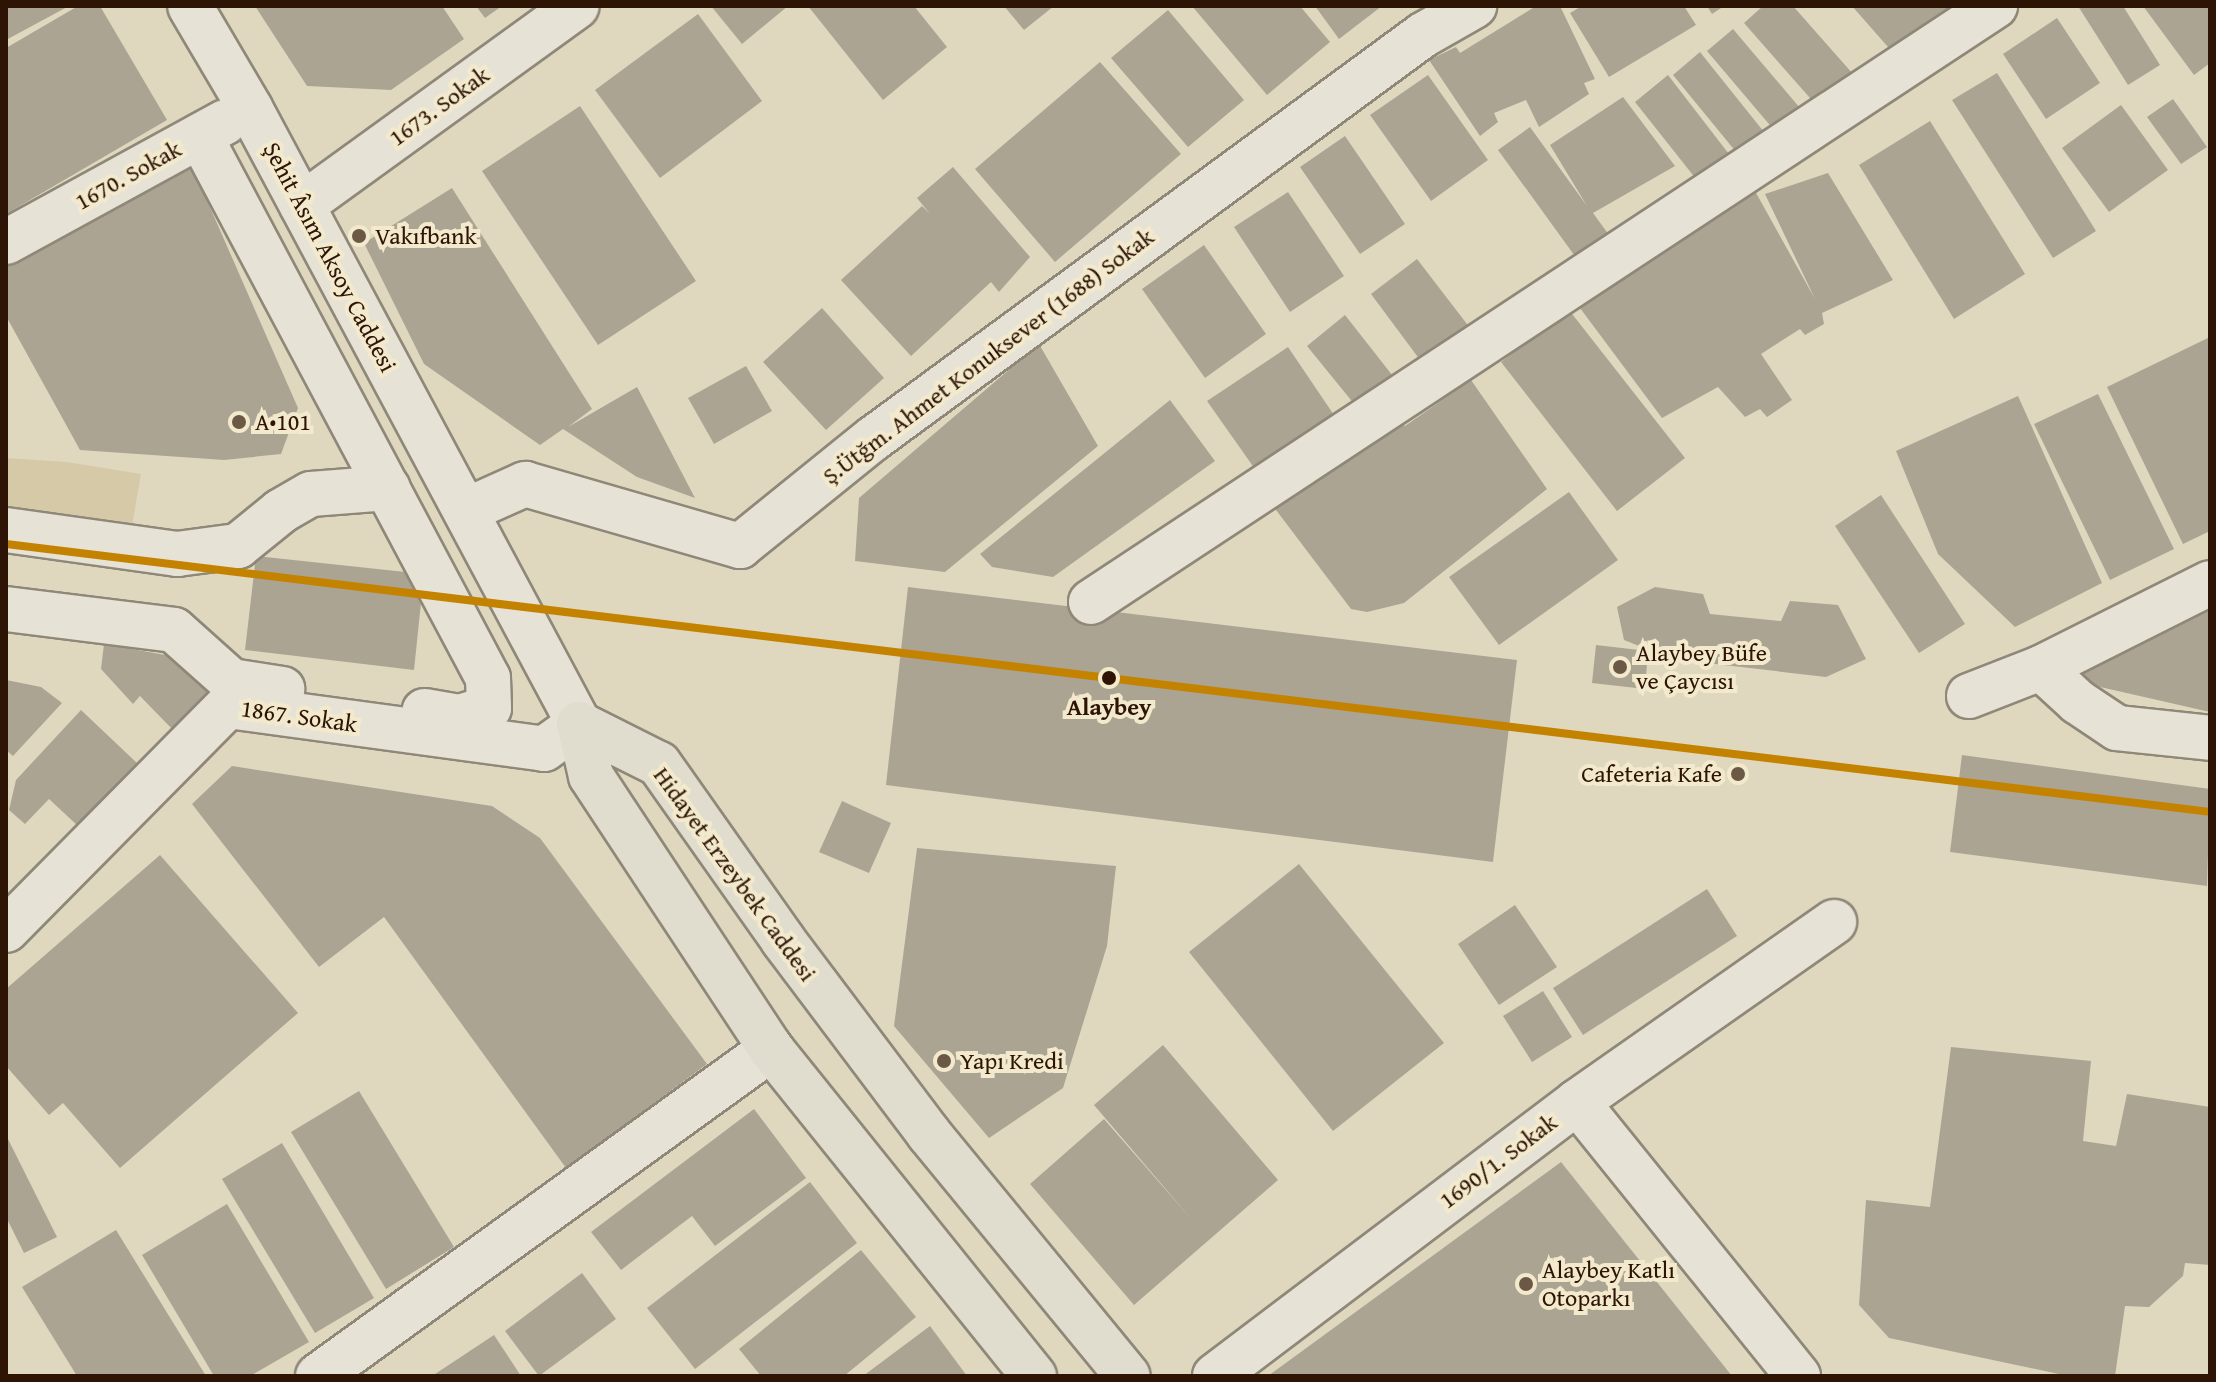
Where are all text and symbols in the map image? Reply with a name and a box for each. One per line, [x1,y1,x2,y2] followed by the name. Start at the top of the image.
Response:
[383,60,495,152] street label: 1673. Sokak
[70,134,186,216] street label: 1670. Sokak
[257,137,403,377] street label: Şehit Âsım Aksoy Caddesi
[375,222,477,250] place label: Vakıfbank
[817,222,1159,490] street label: Ş.Ütğm. Ahmet Konuksever (1688) Sokak
[350,227,368,245] marker: Vakıfbank
[255,408,311,436] place label: A•101
[230,413,248,431] marker: A•101
[1636,639,1767,695] place label: Alaybey Büfe ve Çaycısı
[1611,658,1629,676] marker: Alaybey Büfe ve Çaycısı
[1098,667,1120,689] marker: Alaybey
[1067,693,1151,721] place label: Alaybey
[239,694,359,738] street label: 1867. Sokak
[1581,760,1722,788] place label: Cafeteria Kafe
[648,761,822,987] street label: Hidayet Erzeybek Caddesi
[1729,765,1747,783] marker: Cafeteria Kafe
[960,1047,1064,1075] place label: Yapı Kredi
[935,1052,953,1070] marker: Yapı Kredi
[1433,1107,1563,1215] street label: 1690/1. Sokak
[1542,1256,1675,1312] place label: Alaybey Katlı Otoparkı
[1517,1275,1535,1293] marker: Alaybey Katlı Otoparkı

